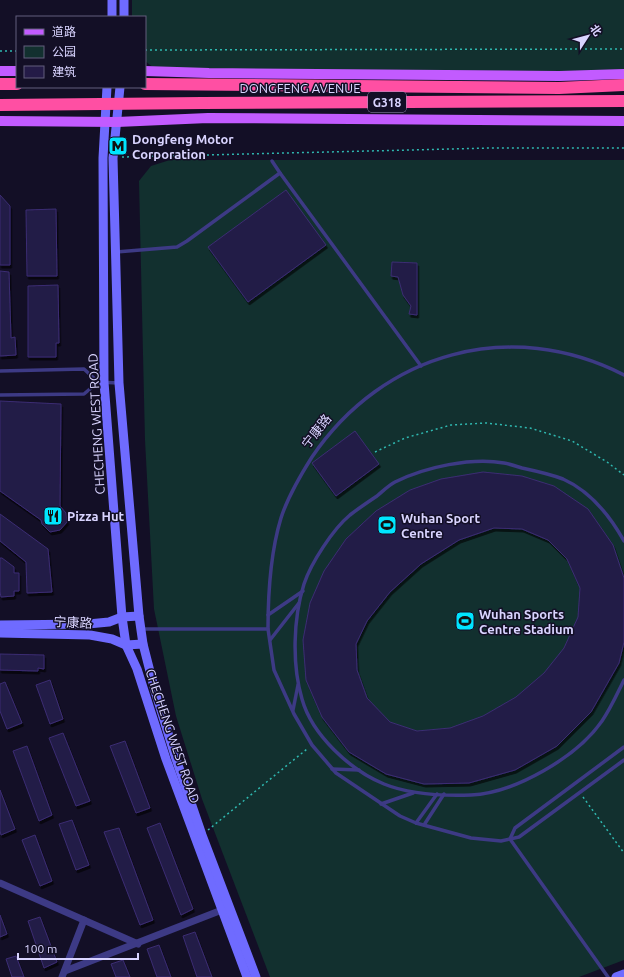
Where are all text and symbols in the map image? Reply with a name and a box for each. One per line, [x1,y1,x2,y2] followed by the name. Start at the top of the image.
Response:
[16,16,146,88] legend
[568,16,608,56] north arrow
[588,22,604,38] text: 北
[52,25,76,38] text: 道路
[52,45,76,58] text: 公园
[52,65,76,78] text: 建筑
[240,81,360,95] street label: DONGFENG AVENUE
[368,92,406,112] road number: G318
[132,132,234,161] place label: Dongfeng Motor Corporation
[107,135,129,157] metro station icon: Dongfeng Motor Corporation
[85,353,107,495] street label: CHECHENG WEST ROAD
[298,411,334,451] street label: 宁康路
[42,505,64,527] restaurant icon: Pizza Hut
[67,509,125,523] place label: Pizza Hut
[401,511,480,540] place label: Wuhan Sport Centre
[376,514,398,536] sports icon: Wuhan Sport Centre
[479,607,574,636] place label: Wuhan Sports Centre Stadium
[454,610,476,632] sports icon: Wuhan Sports Centre Stadium
[53,614,93,630] street label: 宁康路
[143,667,203,805] street label: CHECHENG WEST ROAD
[18,935,138,961] scale bar
[24,942,57,955] text: 100 m

